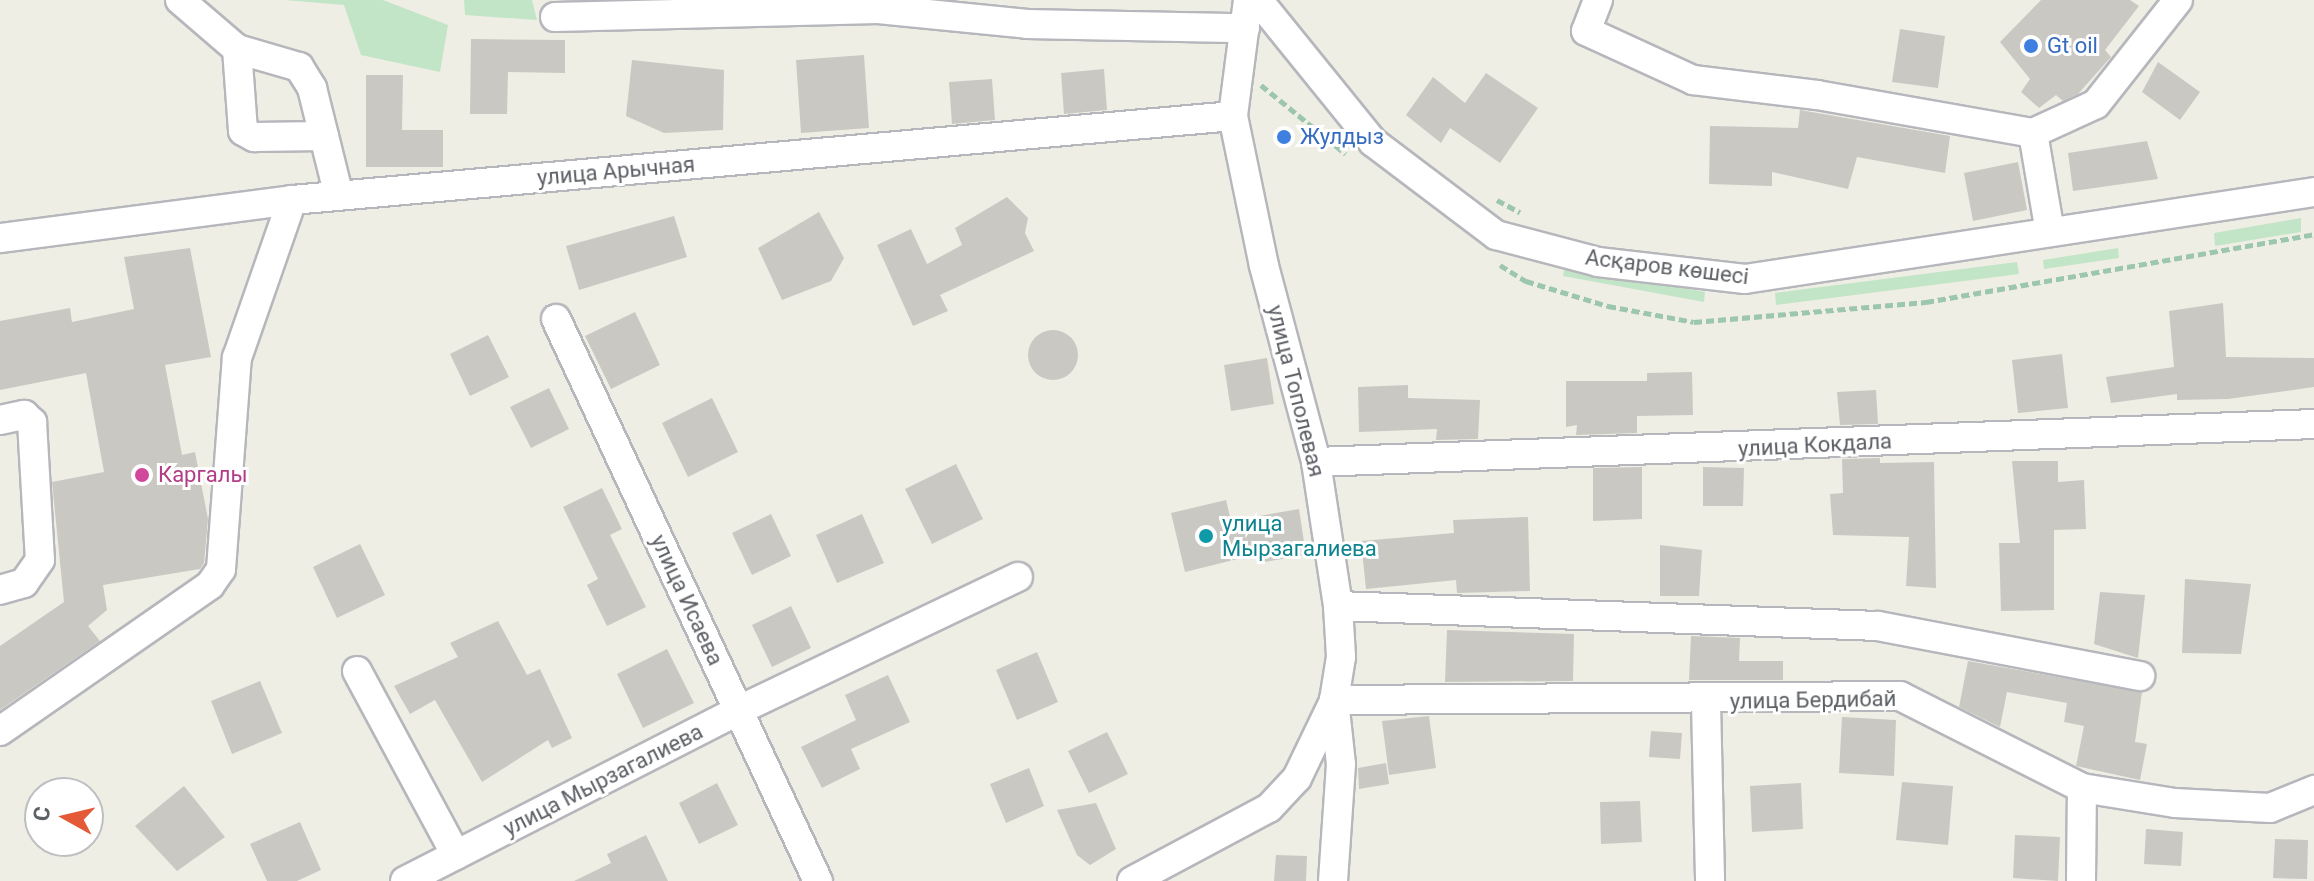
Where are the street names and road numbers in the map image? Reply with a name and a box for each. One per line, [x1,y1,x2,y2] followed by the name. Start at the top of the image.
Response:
[536,151,696,191] street label: улица Арычная
[1584,244,1750,290] street label: Асқаров көшесі
[1262,302,1330,480] street label: улица Тополевая
[1737,428,1893,462] street label: улица Кокдала
[645,530,729,670] street label: улица Исаева
[1730,685,1896,715] street label: улица Бердибай
[499,718,707,842] street label: улица Мырзагалиева

